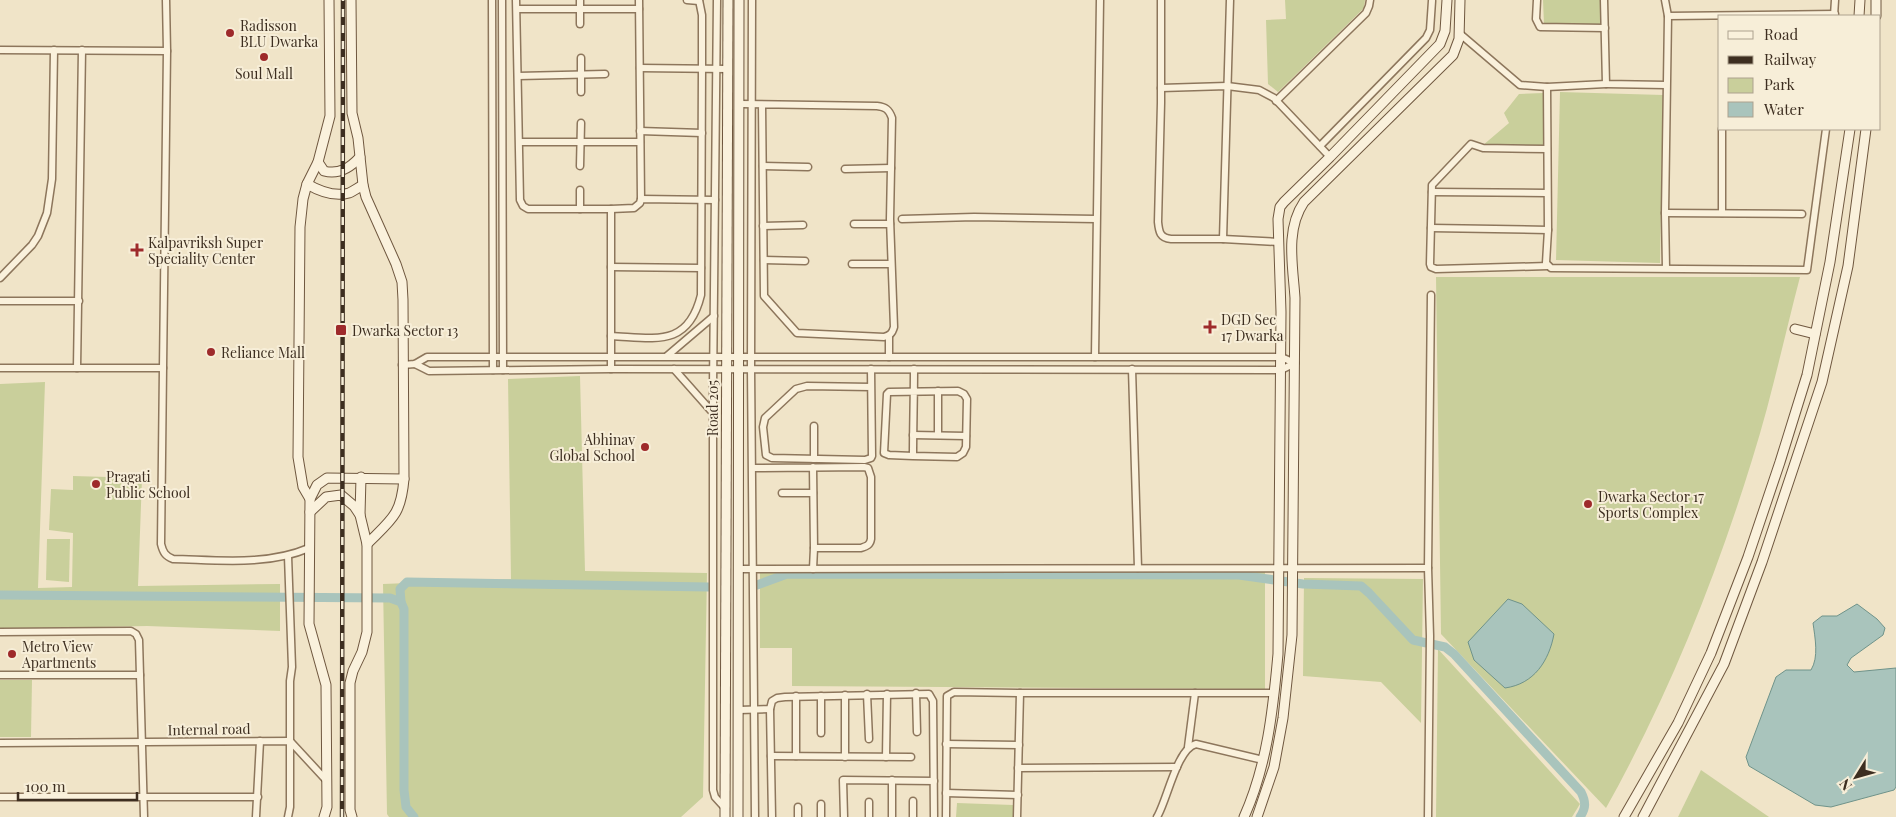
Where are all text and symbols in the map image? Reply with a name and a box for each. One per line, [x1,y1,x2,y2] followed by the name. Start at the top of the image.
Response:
[1718,15,1881,130] legend
[240,16,318,51] place label: Radisson BLU Dwarka
[1764,24,1798,44] text: Road
[224,27,236,39] marker: Radisson BLU Dwarka
[1764,49,1817,69] text: Railway
[258,51,270,63] marker: Soul Mall
[235,64,293,83] place label: Soul Mall
[1764,74,1796,94] text: Park
[1763,99,1804,119] text: Water
[148,233,264,268] place label: Kalpavriksh Super Speciality Center
[130,243,144,257] marker: Kalpavriksh Super Speciality Center
[1221,310,1283,345] place label: DGD Sec 17 Dwarka
[1203,320,1217,334] marker: DGD Sec 17 Dwarka
[352,321,458,340] place label: Dwarka Sector 13
[334,323,348,337] marker: Dwarka Sector 13
[221,343,305,362] place label: Reliance Mall
[205,346,217,358] marker: Reliance Mall
[703,380,722,436] street label: Road 205
[550,430,635,465] place label: Abhinav Global School
[639,441,651,453] marker: Abhinav Global School
[106,467,190,502] place label: Pragati Public School
[90,478,102,490] marker: Pragati Public School
[1598,487,1704,522] place label: Dwarka Sector 17 Sports Complex
[1582,498,1594,510] marker: Dwarka Sector 17 Sports Complex
[21,637,96,672] place label: Metro View Apartments
[6,648,18,660] marker: Metro View Apartments
[167,719,251,739] street label: Internal road
[1831,752,1881,802] north arrow
[18,770,136,802] scale bar
[1835,775,1856,795] text: N
[25,776,66,796] text: 100 m

